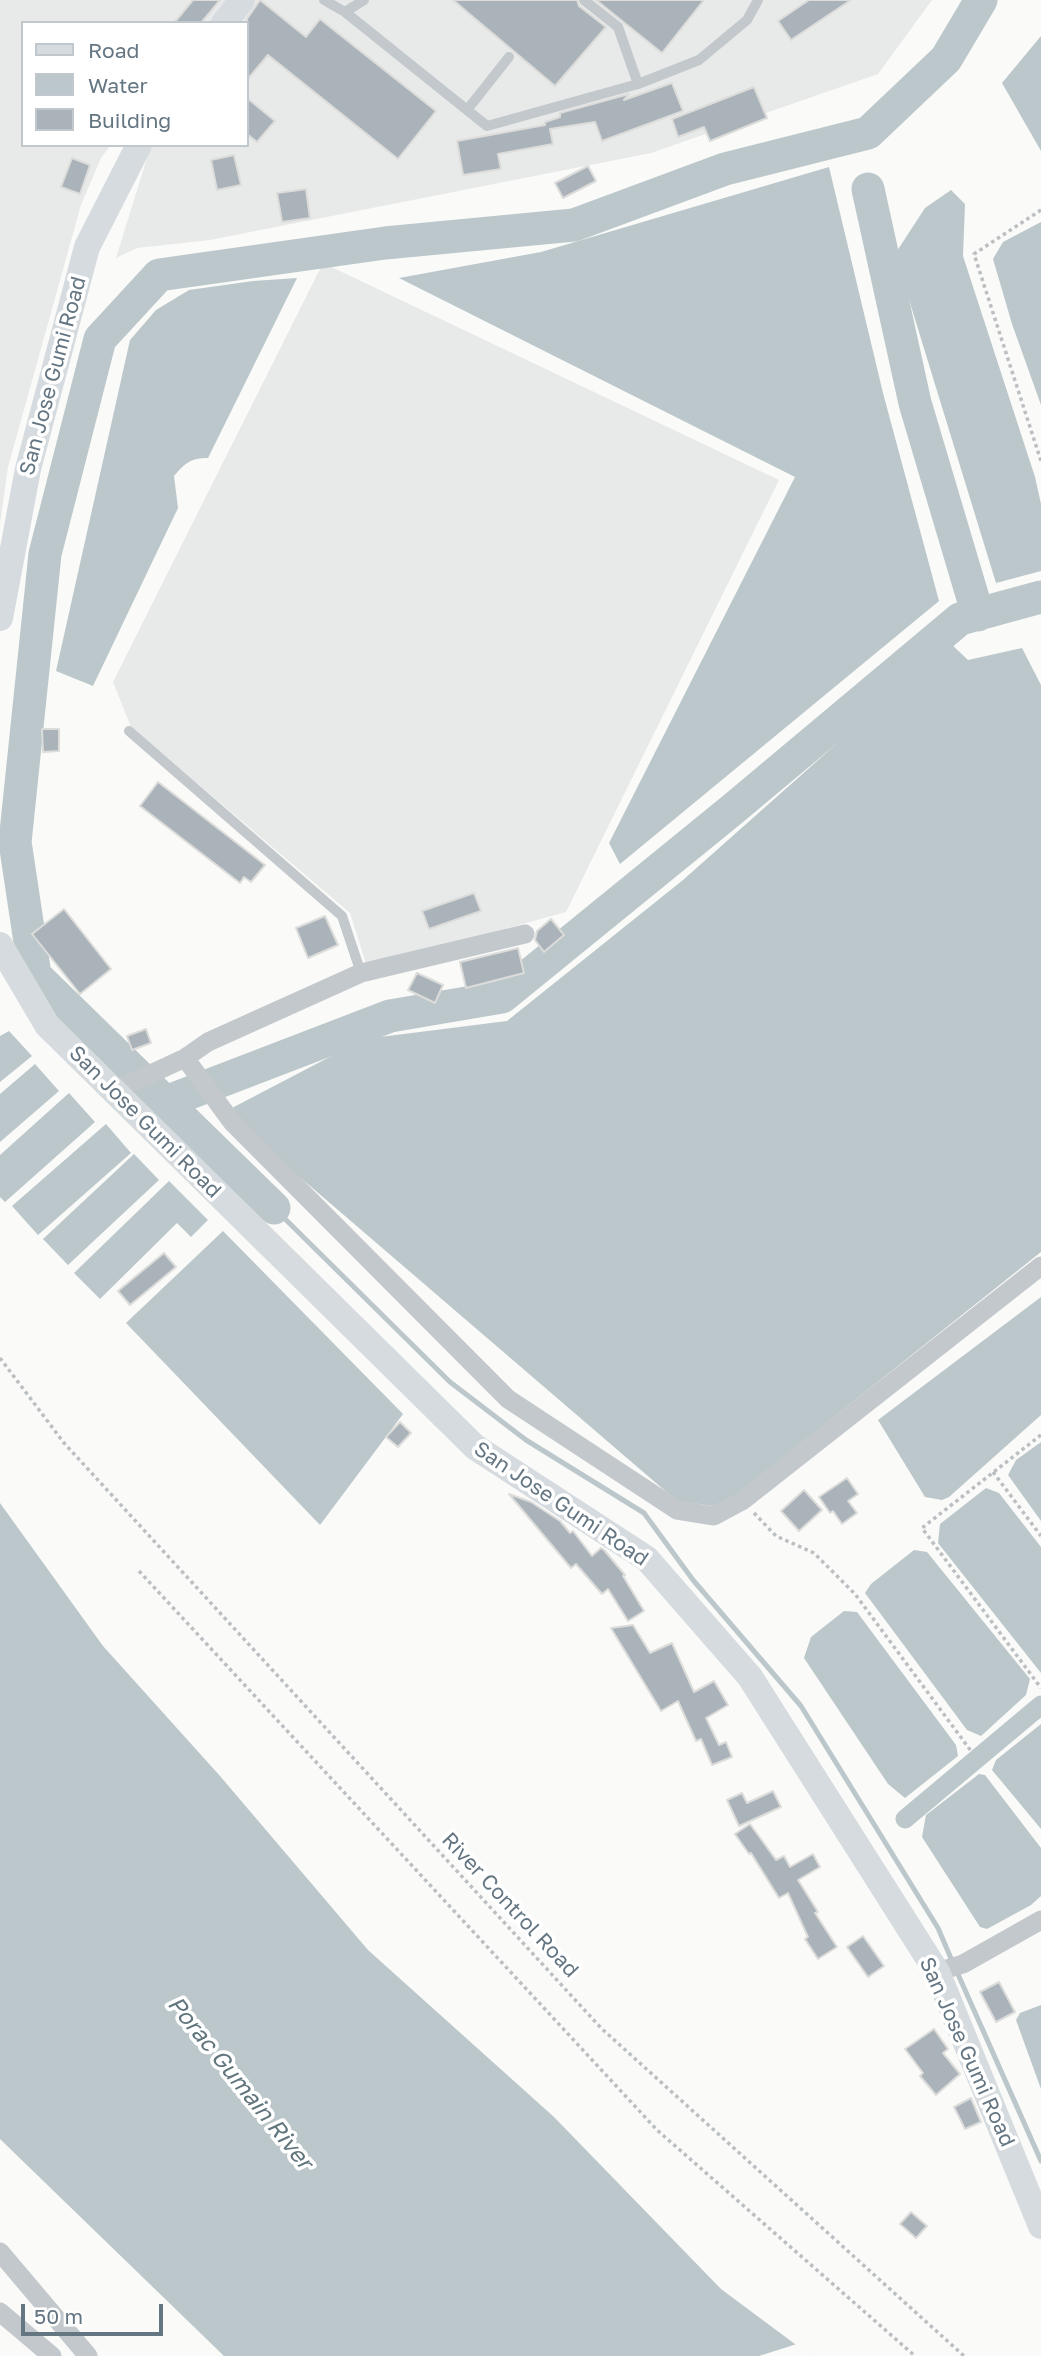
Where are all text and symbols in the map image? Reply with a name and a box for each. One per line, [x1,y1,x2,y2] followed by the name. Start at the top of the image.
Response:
[21,21,248,147] legend
[88,37,139,63] text: Road
[88,72,148,98] text: Water
[88,107,171,133] text: Building
[14,274,92,478] street label: San Jose Gumi Road
[64,1041,226,1203] street label: San Jose Gumi Road
[469,1436,653,1572] street label: San Jose Gumi Road
[436,1827,584,1983] street label: River Control Road
[914,1953,1020,2151] street label: San Jose Gumi Road
[162,1991,318,2175] water label: Porac Gumain River
[24,2290,166,2334] scale bar
[34,2303,83,2329] text: 50 m

